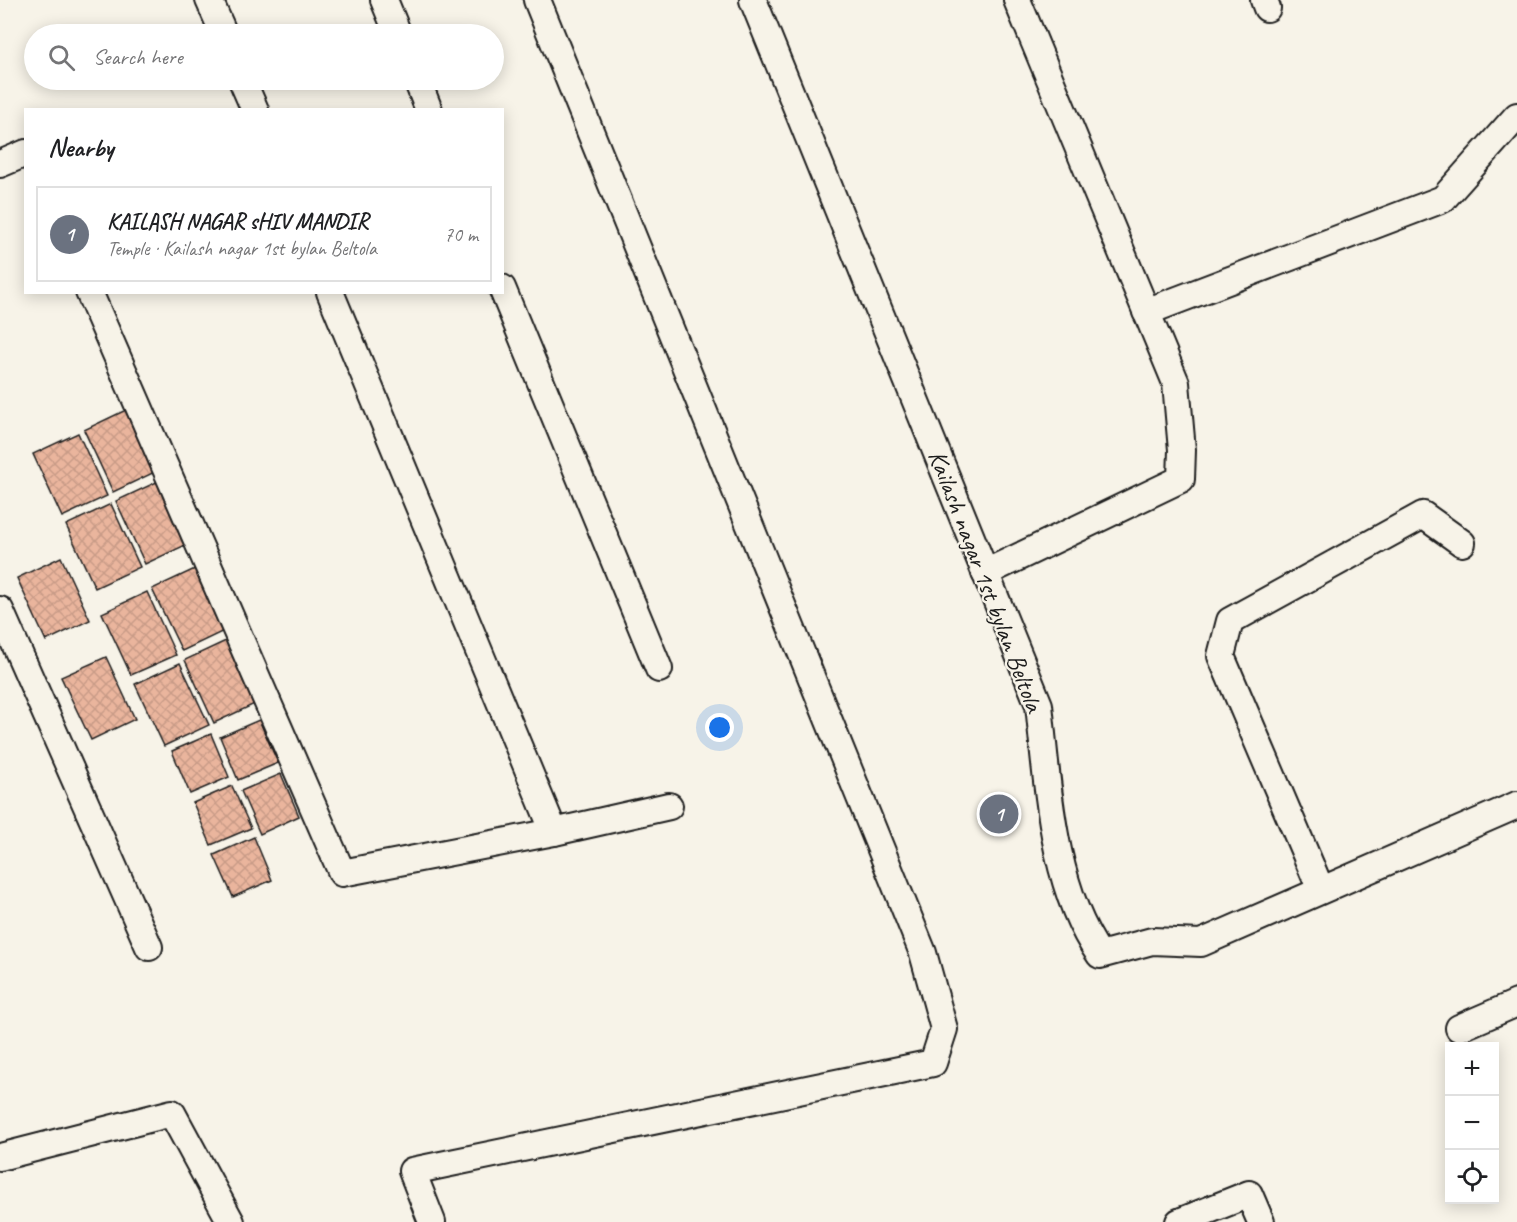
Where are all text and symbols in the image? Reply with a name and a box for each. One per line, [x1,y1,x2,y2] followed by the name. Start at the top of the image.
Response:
[24,24,504,90] search box
[45,41,78,74] icon: search
[93,43,183,71] text: Search here
[48,131,113,164] text: Nearby
[107,208,368,236] text: KAILASH NAGAR sHIV MANDIR
[65,222,74,247] text: 1
[444,222,478,247] text: 70 m
[107,236,377,261] text: Temple · Kailash nagar 1st bylan Beltola
[921,445,1052,718] street label: Kailash nagar 1st bylan Beltola
[705,713,734,742] your location
[980,792,1018,836] pin: 1
[1445,1042,1499,1204] map controls
[1445,1042,1499,1096] button: +
[1445,1096,1499,1150] button: −
[1445,1150,1499,1204] button: locate

